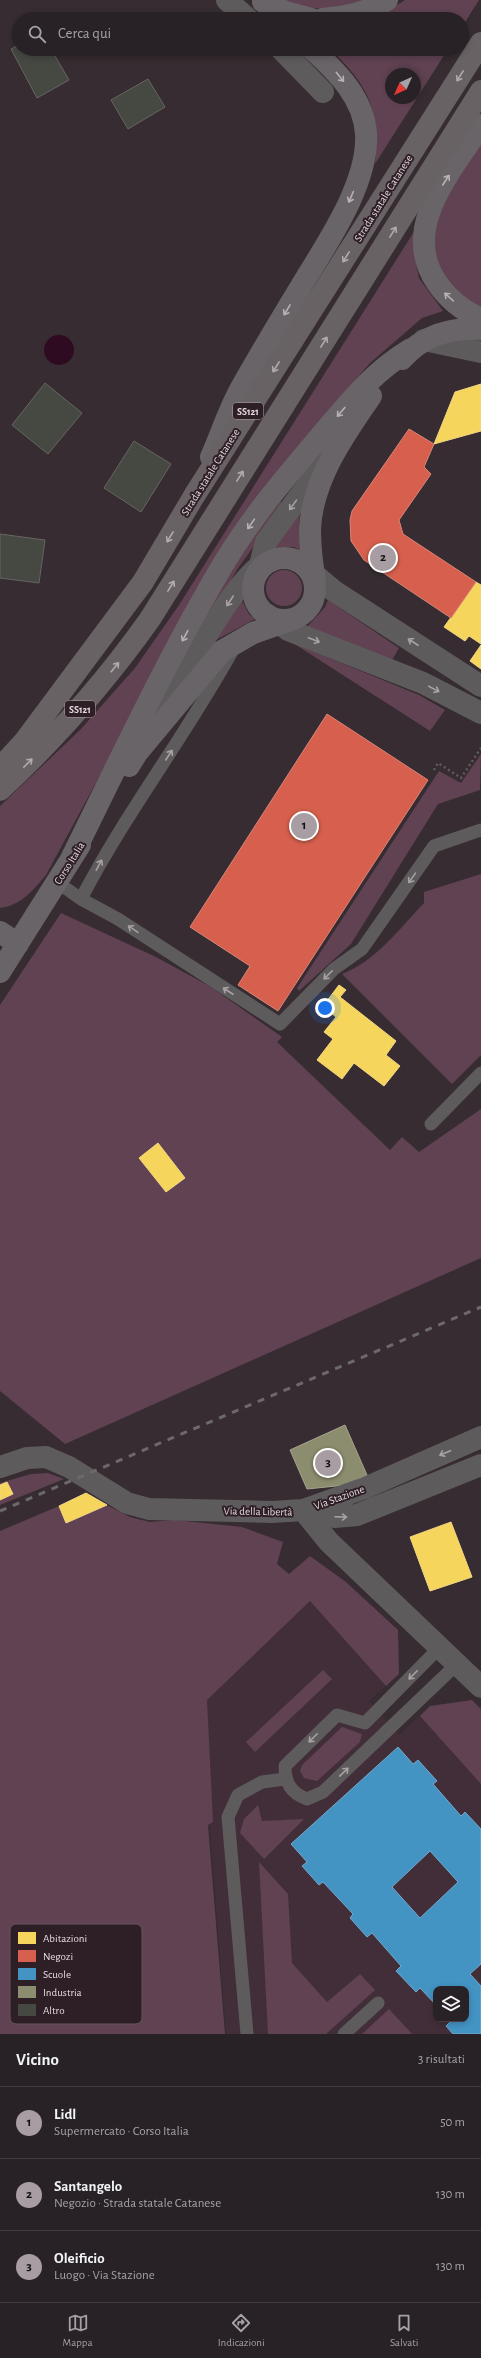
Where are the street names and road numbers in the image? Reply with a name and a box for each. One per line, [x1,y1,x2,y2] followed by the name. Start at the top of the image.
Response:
[352,153,415,244] street label: Strada statale Catanese
[233,403,263,419] road number: SS121
[179,427,242,518] street label: Strada statale Catanese
[65,701,95,717] road number: SS121
[52,840,87,886] street label: Corso Italia
[312,1483,366,1512] street label: Via Stazione
[223,1505,293,1518] street label: Via della Libertà

